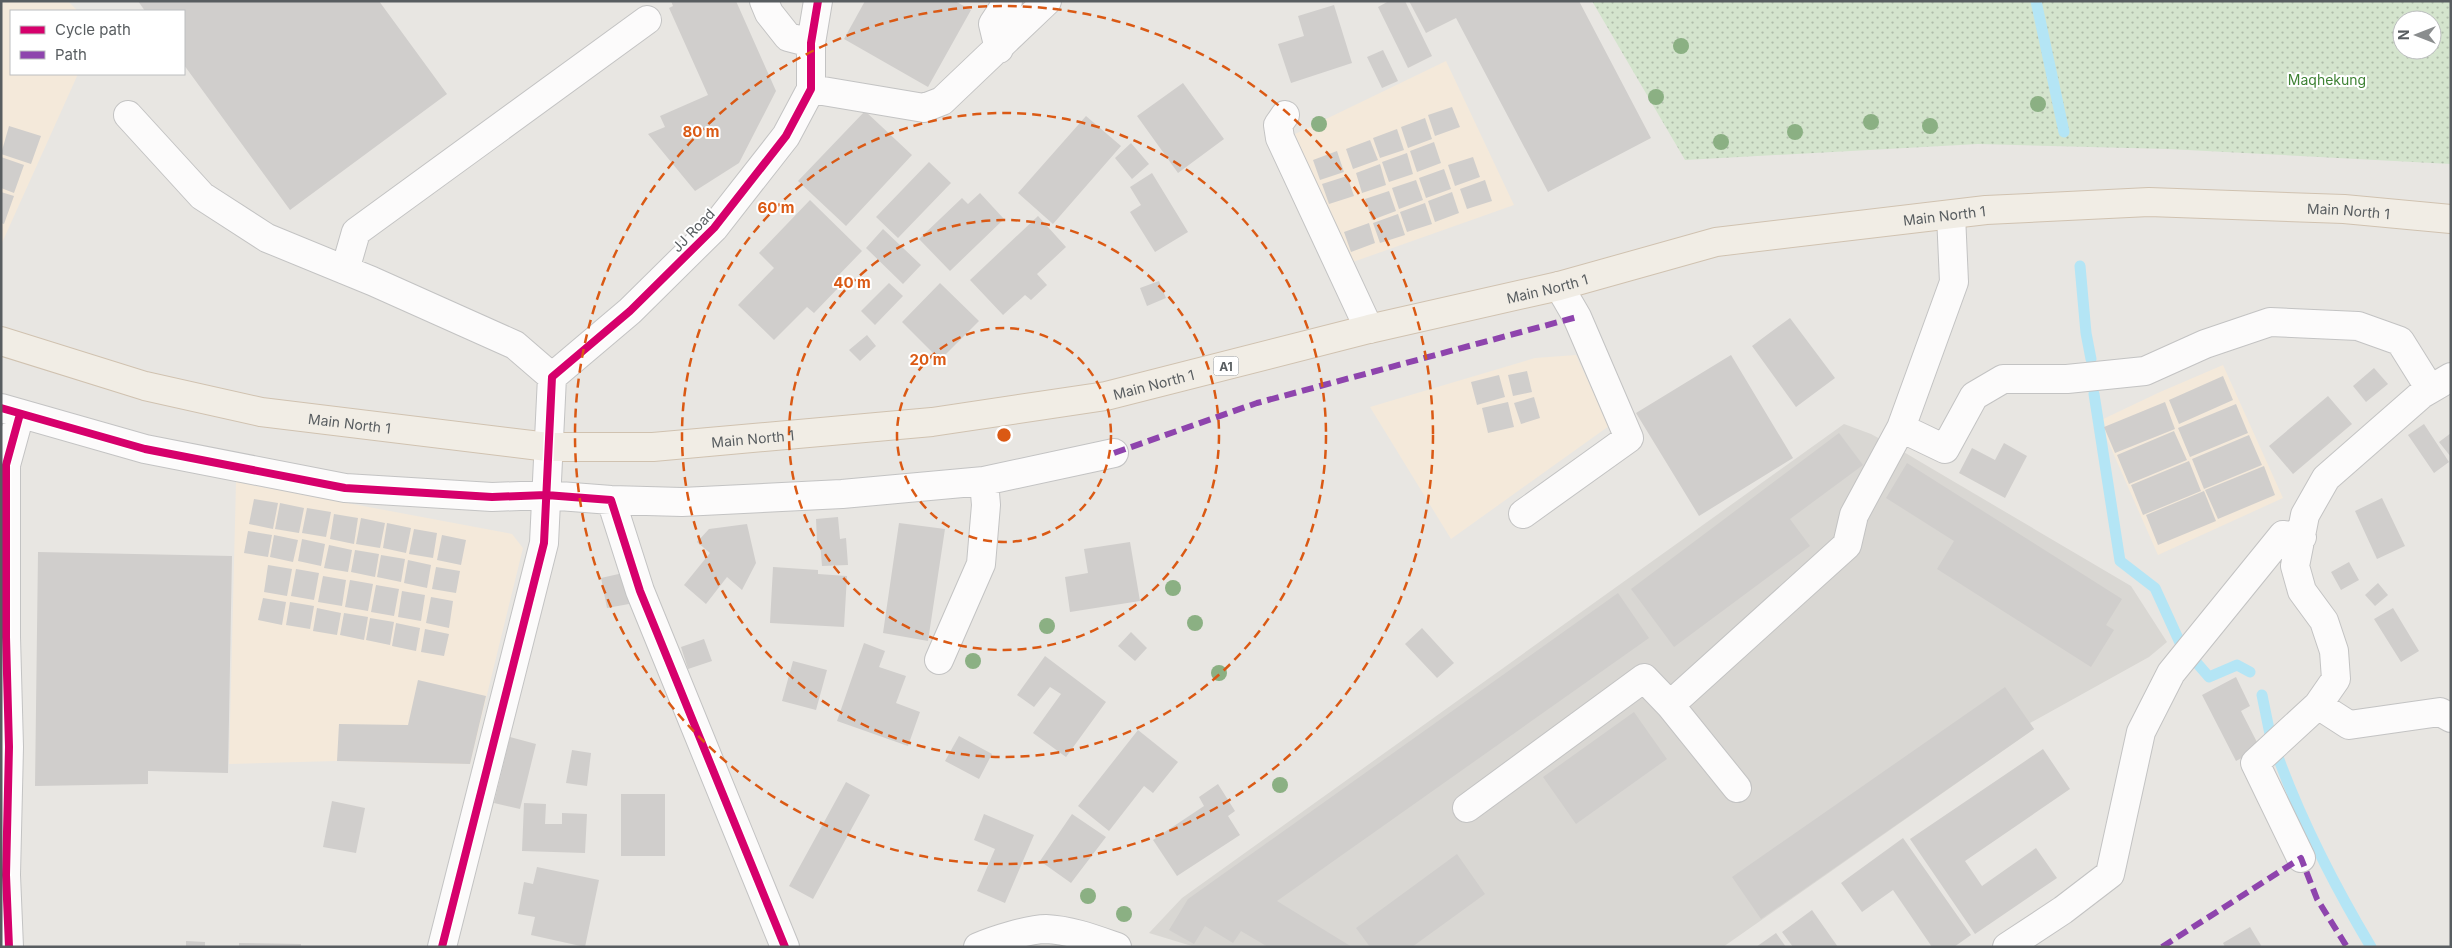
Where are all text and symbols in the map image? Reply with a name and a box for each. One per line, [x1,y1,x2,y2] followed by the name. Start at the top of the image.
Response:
[10,10,185,75] legend
[2392,10,2442,60] north arrow
[55,20,131,39] text: Cycle path
[2395,30,2412,40] text: N
[55,45,87,64] text: Path
[2288,71,2366,88] park label: Maqhekung
[682,122,720,141] text: 80 m
[757,198,795,217] text: 60 m
[2307,199,2391,222] street label: Main North 1
[1902,202,1987,228] street label: Main North 1
[668,205,718,255] street label: JJ Road
[1505,270,1590,306] street label: Main North 1
[833,273,871,292] text: 40 m
[910,350,946,369] text: 20 m
[1214,356,1238,376] road number: A1
[1111,365,1196,402] street label: Main North 1
[307,409,392,436] street label: Main North 1
[711,426,795,450] street label: Main North 1
[995,426,1013,444] centre of rings

